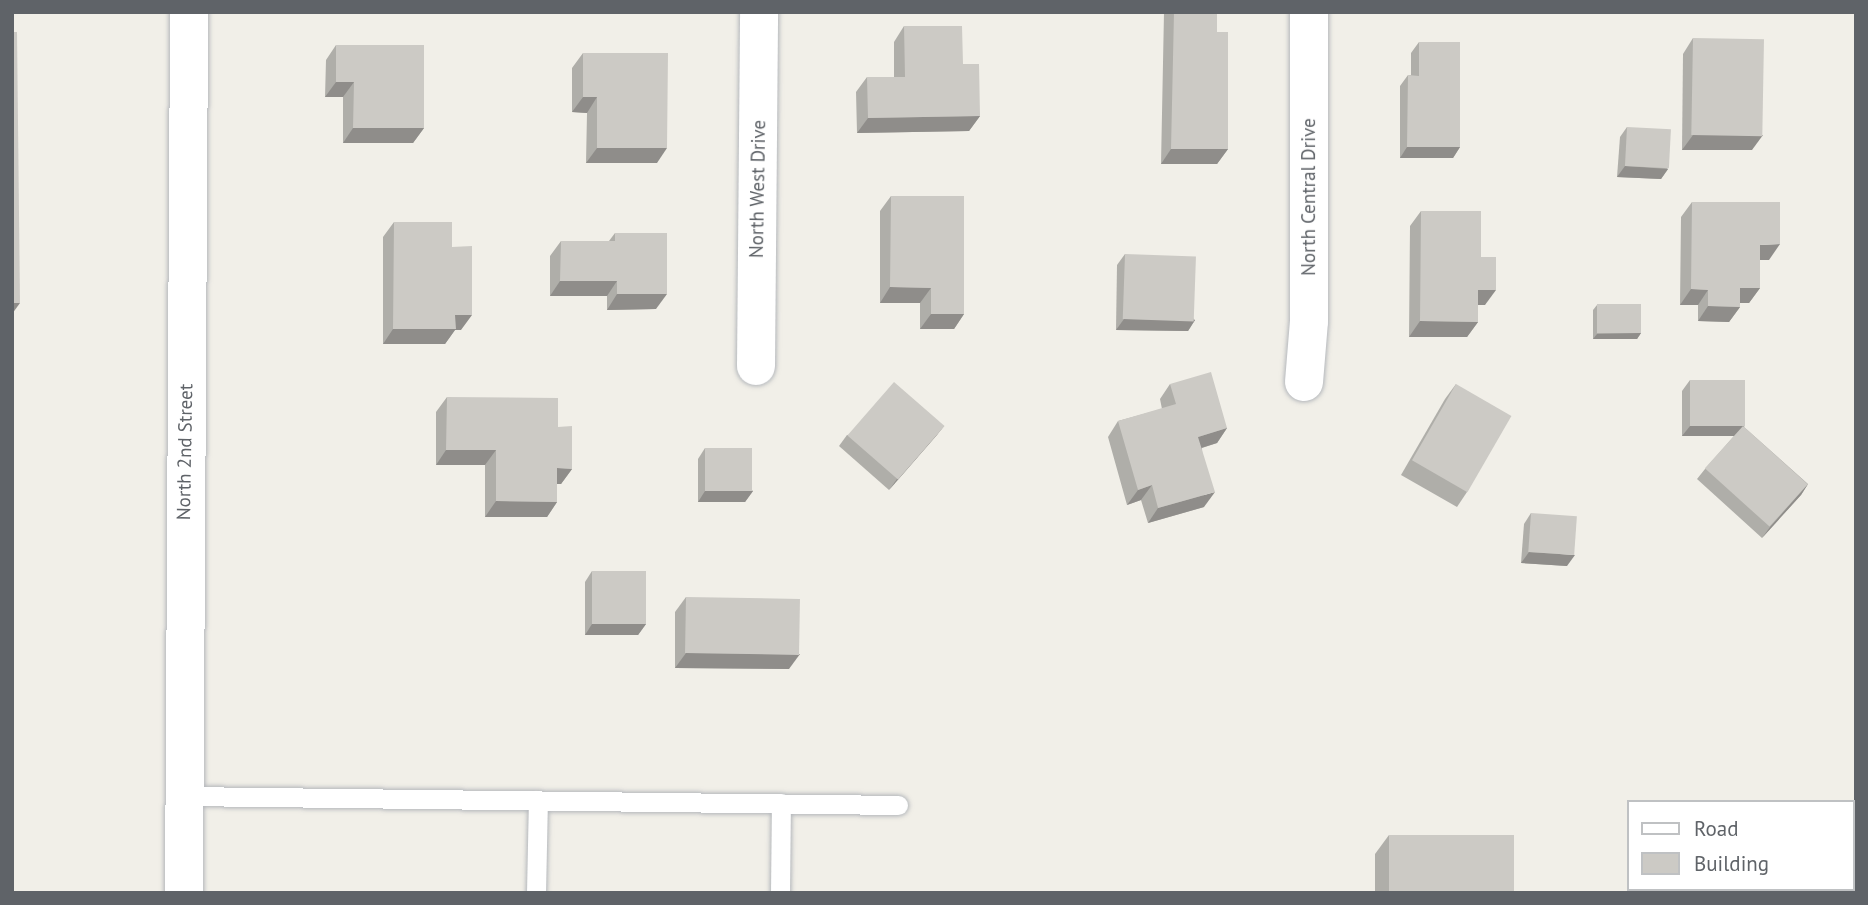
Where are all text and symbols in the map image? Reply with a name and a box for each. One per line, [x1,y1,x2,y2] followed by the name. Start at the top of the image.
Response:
[1298,118,1320,276] street label: North Central Drive
[745,120,771,258] street label: North West Drive
[172,384,198,520] street label: North 2nd Street
[1626,800,1854,891] legend
[1694,815,1738,842] text: Road
[1694,850,1769,877] text: Building

